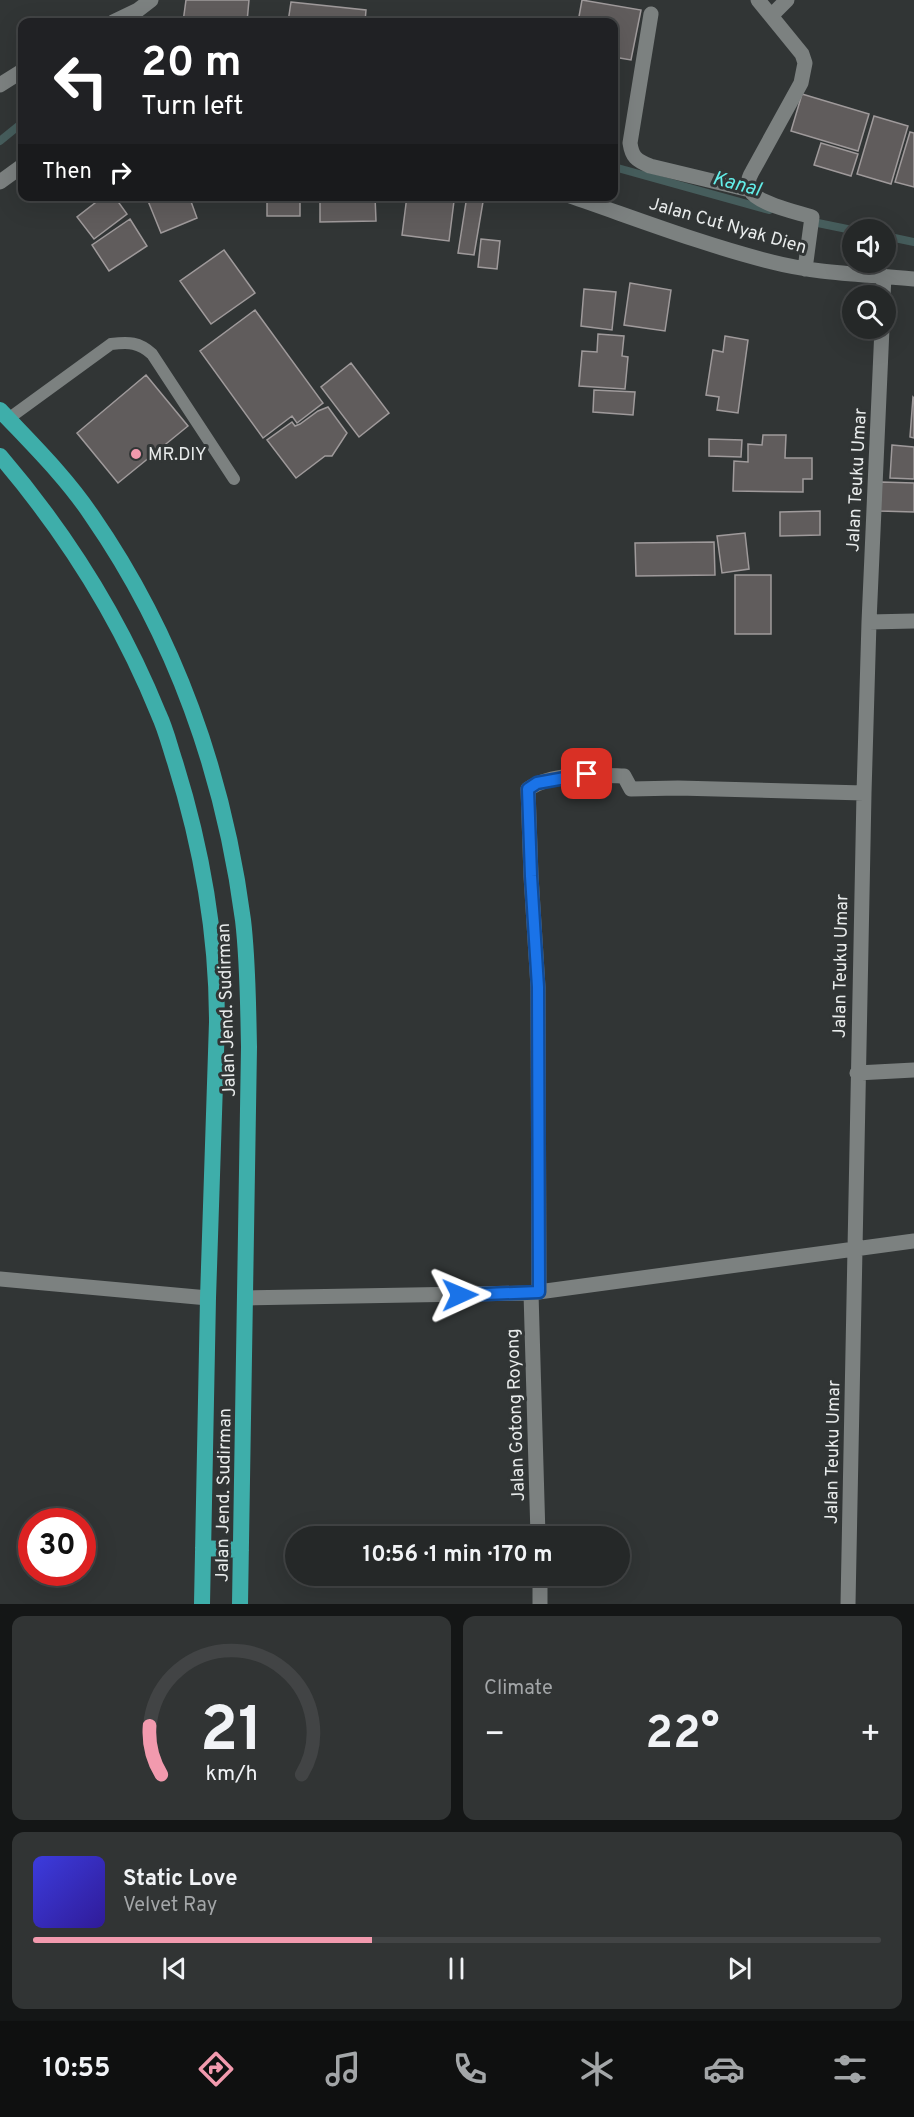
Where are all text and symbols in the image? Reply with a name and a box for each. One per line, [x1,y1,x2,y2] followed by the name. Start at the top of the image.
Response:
[141,38,242,91] text: 20 m
[42,42,120,120] icon: left
[141,90,243,124] text: Turn left
[104,156,137,189] icon: right
[42,159,92,186] text: Then
[710,166,764,204] water label: Kanal
[646,193,809,260] street label: Jalan Cut Nyak Dien
[842,219,896,339] map controls
[842,219,896,273] button: sound
[842,285,896,339] button: search
[842,407,873,553] street label: Jalan Teuku Umar
[148,444,207,467] place label: MR.DIY
[129,447,143,461] marker: MR.DIY
[561,748,612,799] pin
[570,757,603,790] icon: arrive
[829,894,854,1038] street label: Jalan Teuku Umar
[213,923,242,1097] street label: Jalan Jend. Sudirman
[428,1263,492,1327] position arrow
[502,1328,531,1502] street label: Jalan Gotong Royong
[821,1380,846,1524] street label: Jalan Teuku Umar
[211,1408,238,1582] street label: Jalan Jend. Sudirman
[18,1508,96,1586] speed limit sign: 30
[362,1542,553,1569] text: 10:56 · 1 min · 170 m
[484,1676,553,1702] text: Climate
[200,1694,263,1773] text: 21
[646,1707,719,1764] text: 22°
[484,1715,505,1757] text: −
[860,1715,881,1757] text: +
[205,1761,258,1788] text: km/h
[123,1866,237,1893] text: Static Love
[123,1893,217,1919] text: Velvet Ray
[158,1952,191,1985] icon: previous
[440,1952,473,1985] icon: pause
[723,1952,756,1985] icon: next
[195,2048,237,2090] icon: directions
[322,2048,364,2090] icon: music
[449,2048,491,2090] icon: phone
[576,2048,618,2090] icon: climate
[703,2048,745,2090] icon: car
[829,2048,871,2090] icon: filters
[42,2052,111,2086] text: 10:55

